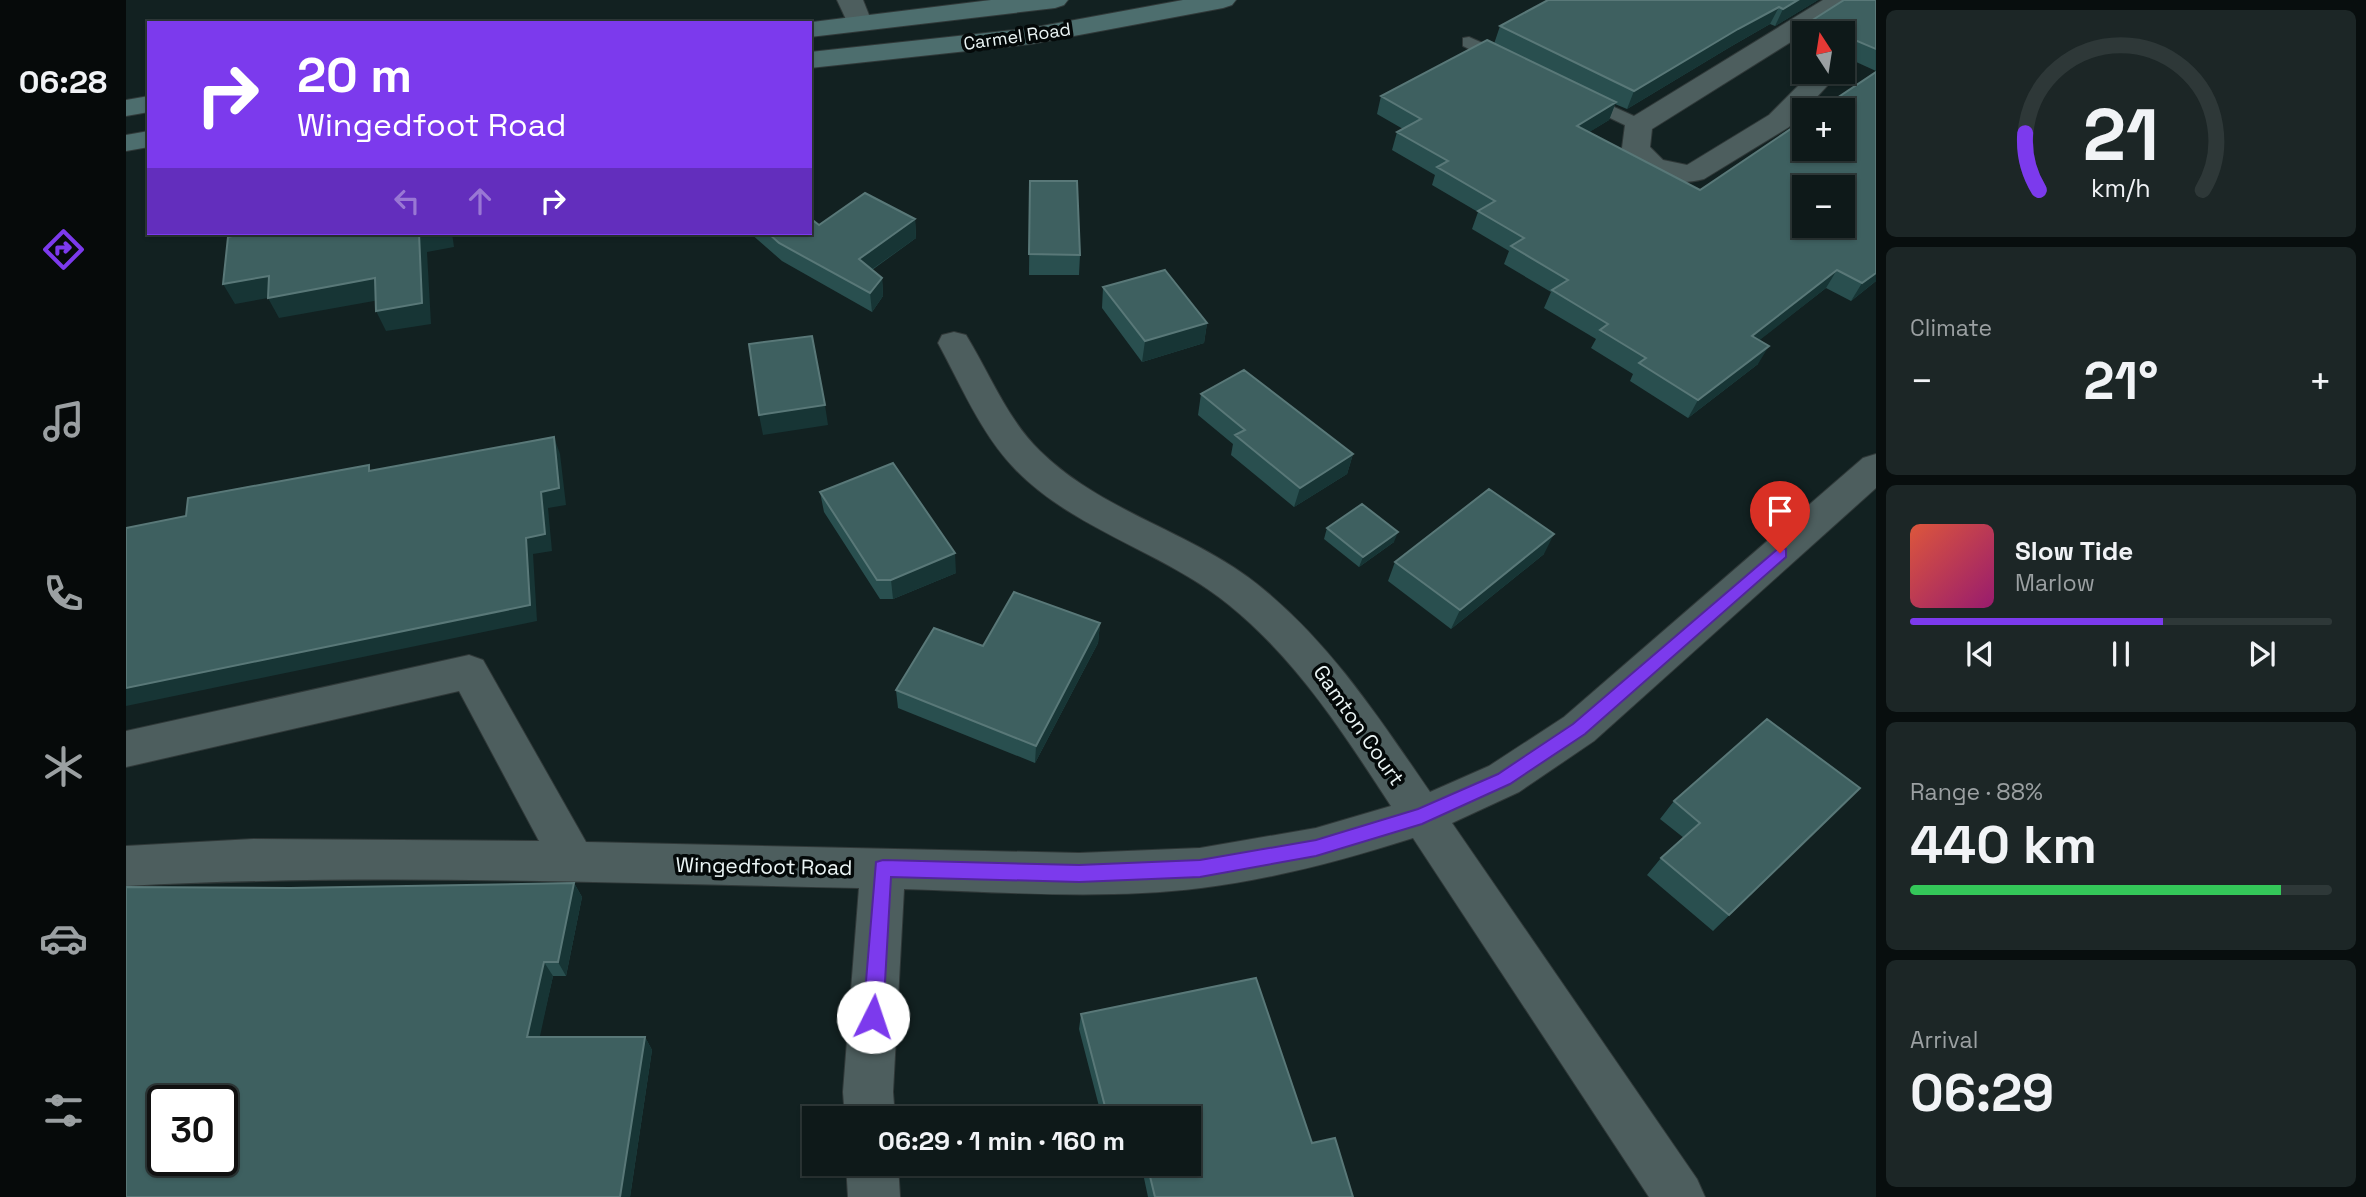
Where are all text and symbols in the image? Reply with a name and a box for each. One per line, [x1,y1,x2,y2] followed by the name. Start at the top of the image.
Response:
[962,17,1072,55] street label: Carmel Road
[1792,21,1855,84] north arrow
[1792,21,1855,238] map controls
[297,44,412,106] text: 20 m
[182,49,273,140] icon: right
[19,62,107,102] text: 06:28
[2083,88,2159,181] text: 21
[1792,98,1855,161] button: +
[297,105,566,145] text: Wingedfoot Road
[2091,172,2151,204] text: km/h
[1792,175,1855,238] button: −
[388,182,426,220] icon: left
[461,182,499,220] icon: ahead
[534,182,572,220] icon: right
[39,225,88,274] icon: directions
[1910,313,1992,343] text: Climate
[2084,348,2158,414] text: 21°
[1910,357,1934,405] text: −
[2308,357,2332,405] text: +
[39,397,88,446] icon: music
[1750,481,1810,553] pin
[1761,492,1799,530] icon: arrive
[2015,534,2133,568] text: Slow Tide
[2015,568,2095,598] text: Marlow
[39,569,88,618] icon: phone
[1961,635,1999,673] icon: previous
[2102,635,2140,673] icon: pause
[2243,635,2281,673] icon: next
[1307,659,1411,791] street label: Gamton Court
[39,742,88,791] icon: climate
[1910,777,2043,807] text: Range · 88%
[1910,812,2097,878] text: 440 km
[675,851,853,881] street label: Wingedfoot Road
[39,914,88,963] icon: car
[836,980,910,1054] position arrow
[1910,1025,1978,1055] text: Arrival
[1910,1060,2054,1126] text: 06:29
[147,1085,238,1176] speed limit sign: 30
[39,1086,88,1135] icon: filters
[878,1124,1125,1158] text: 06:29 · 1 min · 160 m

